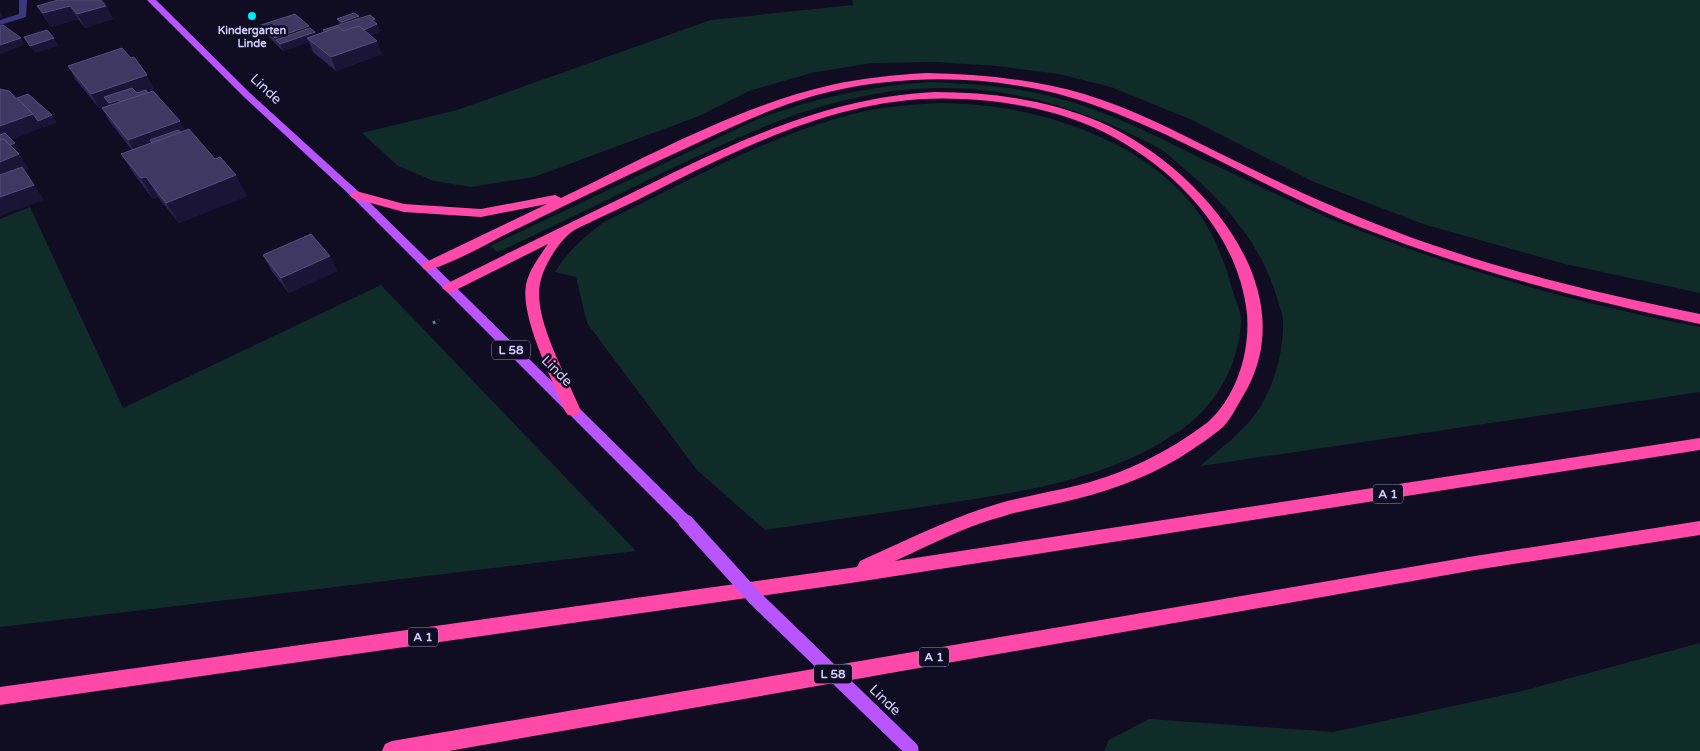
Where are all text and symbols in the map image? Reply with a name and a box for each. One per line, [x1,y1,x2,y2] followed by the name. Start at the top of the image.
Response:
[246,10,258,22] marker: Kindergarten Linde
[218,24,286,50] place label: Kindergarten Linde
[247,70,285,108] street label: Linde
[492,340,530,360] road number: L 58
[538,352,576,390] street label: Linde
[1373,484,1403,504] road number: A 1
[408,628,438,646] road number: A 1
[919,648,949,666] road number: A 1
[814,664,852,684] road number: L 58
[866,681,904,719] street label: Linde

